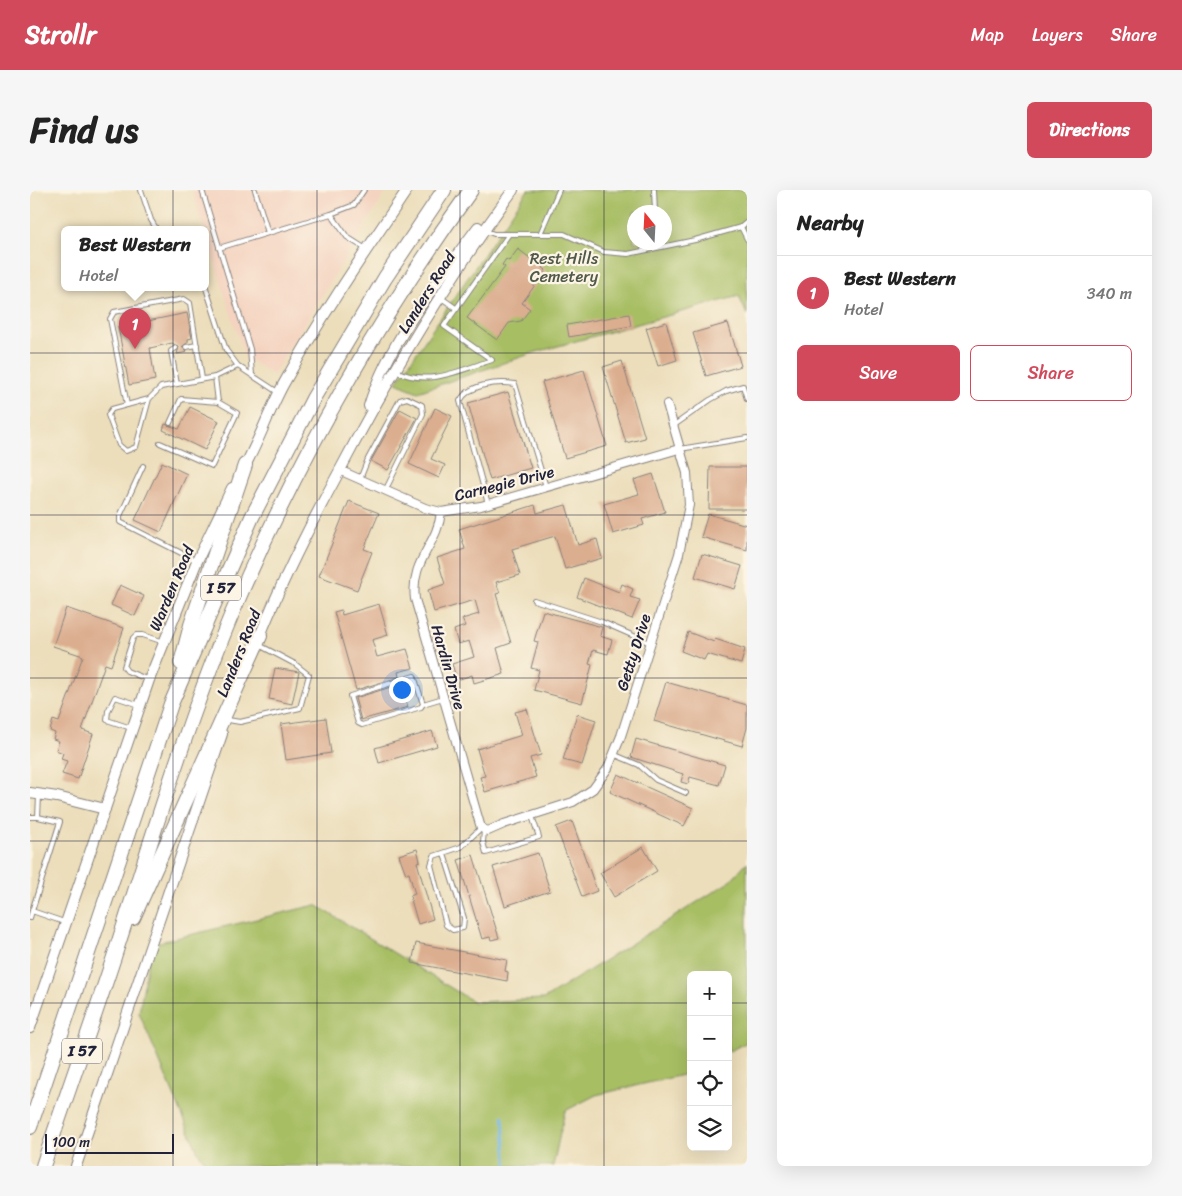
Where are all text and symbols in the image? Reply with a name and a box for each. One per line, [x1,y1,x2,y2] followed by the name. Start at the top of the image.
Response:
[25,14,96,56] text: Strollr
[971,19,1004,51] text: Map
[1032,19,1083,51] text: Layers
[1111,19,1157,51] text: Share
[30,99,138,161] text: Find us
[1027,102,1152,158] button: Directions
[797,204,863,242] text: Nearby
[627,205,672,250] north arrow
[61,226,209,291] popup
[79,228,191,261] text: Best Western
[390,244,464,339] street label: Landers Road
[530,244,599,291] park label: Rest Hills Cemetery
[79,261,118,290] text: Hotel
[844,262,956,295] text: Best Western
[810,279,816,308] text: 1
[1087,279,1132,308] text: 340 m
[844,295,883,324] text: Hotel
[119,308,151,349] pin: 1
[797,345,960,401] button: Save
[970,345,1132,401] button: Share
[451,457,557,510] street label: Carnegie Drive
[140,539,203,636] street label: Warden Road
[201,576,241,600] road number: I 57
[208,603,270,702] street label: Landers Road
[607,610,660,694] street label: Getty Drive
[422,621,475,713] street label: Hardin Drive
[389,677,415,703] your location
[687,971,732,1151] map controls
[687,971,732,1016] button: +
[687,1016,732,1061] button: −
[62,1038,102,1064] road number: I 57
[687,1061,732,1106] button: locate
[687,1106,732,1151] button: layers
[52,1130,90,1155] text: 100 m
[45,1131,174,1154] scale bar

